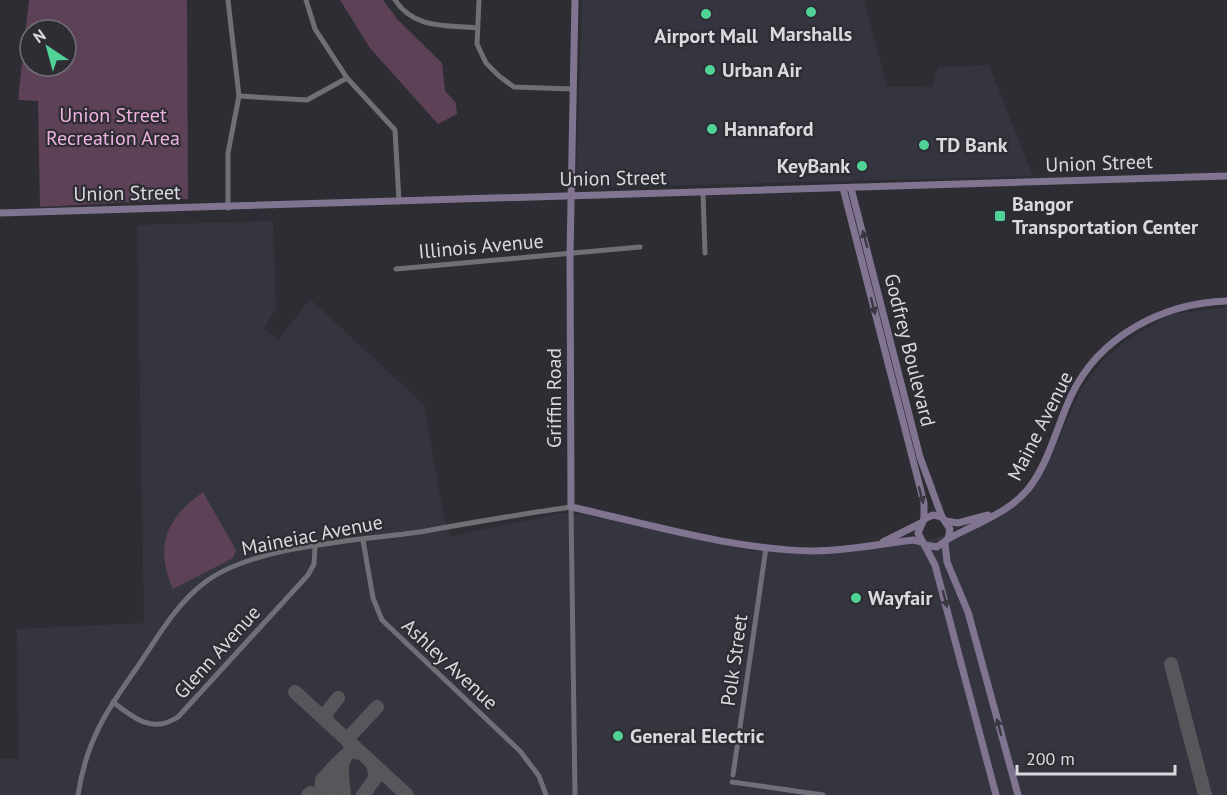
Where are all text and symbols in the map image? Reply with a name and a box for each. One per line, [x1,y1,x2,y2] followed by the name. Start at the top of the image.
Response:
[804,5,818,19] marker: Marshalls
[699,7,713,21] marker: Airport Mall
[18,18,78,78] north arrow
[770,21,852,47] place label: Marshalls
[654,23,758,49] place label: Airport Mall
[29,25,49,47] text: N
[722,57,802,83] place label: Urban Air
[703,63,717,77] marker: Urban Air
[46,102,180,151] park label: Union Street Recreation Area
[724,116,814,142] place label: Hannaford
[705,122,719,136] marker: Hannaford
[936,132,1008,158] place label: TD Bank
[917,138,931,152] marker: TD Bank
[1045,148,1153,178] street label: Union Street
[777,153,850,179] place label: KeyBank
[855,159,869,173] marker: KeyBank
[559,164,667,192] street label: Union Street
[73,179,181,207] street label: Union Street
[1012,191,1198,240] place label: Bangor Transportation Center
[993,209,1007,223] marker: Bangor Transportation Center
[417,228,545,264] street label: Illinois Avenue
[859,230,869,248] one-way arrow
[878,271,942,429] street label: Godfrey Boulevard
[869,297,878,315] one-way arrow
[541,348,567,448] street label: Griffin Road
[1001,367,1079,485] street label: Maine Avenue
[917,486,927,504] one-way arrow
[239,509,385,561] street label: Maineiac Avenue
[868,585,933,611] place label: Wayfair
[849,591,863,605] marker: Wayfair
[941,591,950,609] one-way arrow
[168,600,266,704] street label: Glenn Avenue
[715,612,753,708] street label: Polk Street
[396,613,504,715] street label: Ashley Avenue
[994,718,1003,736] one-way arrow
[630,723,765,749] place label: General Electric
[611,729,625,743] marker: General Electric
[1017,738,1174,776] scale bar
[1026,747,1075,770] text: 200 m

